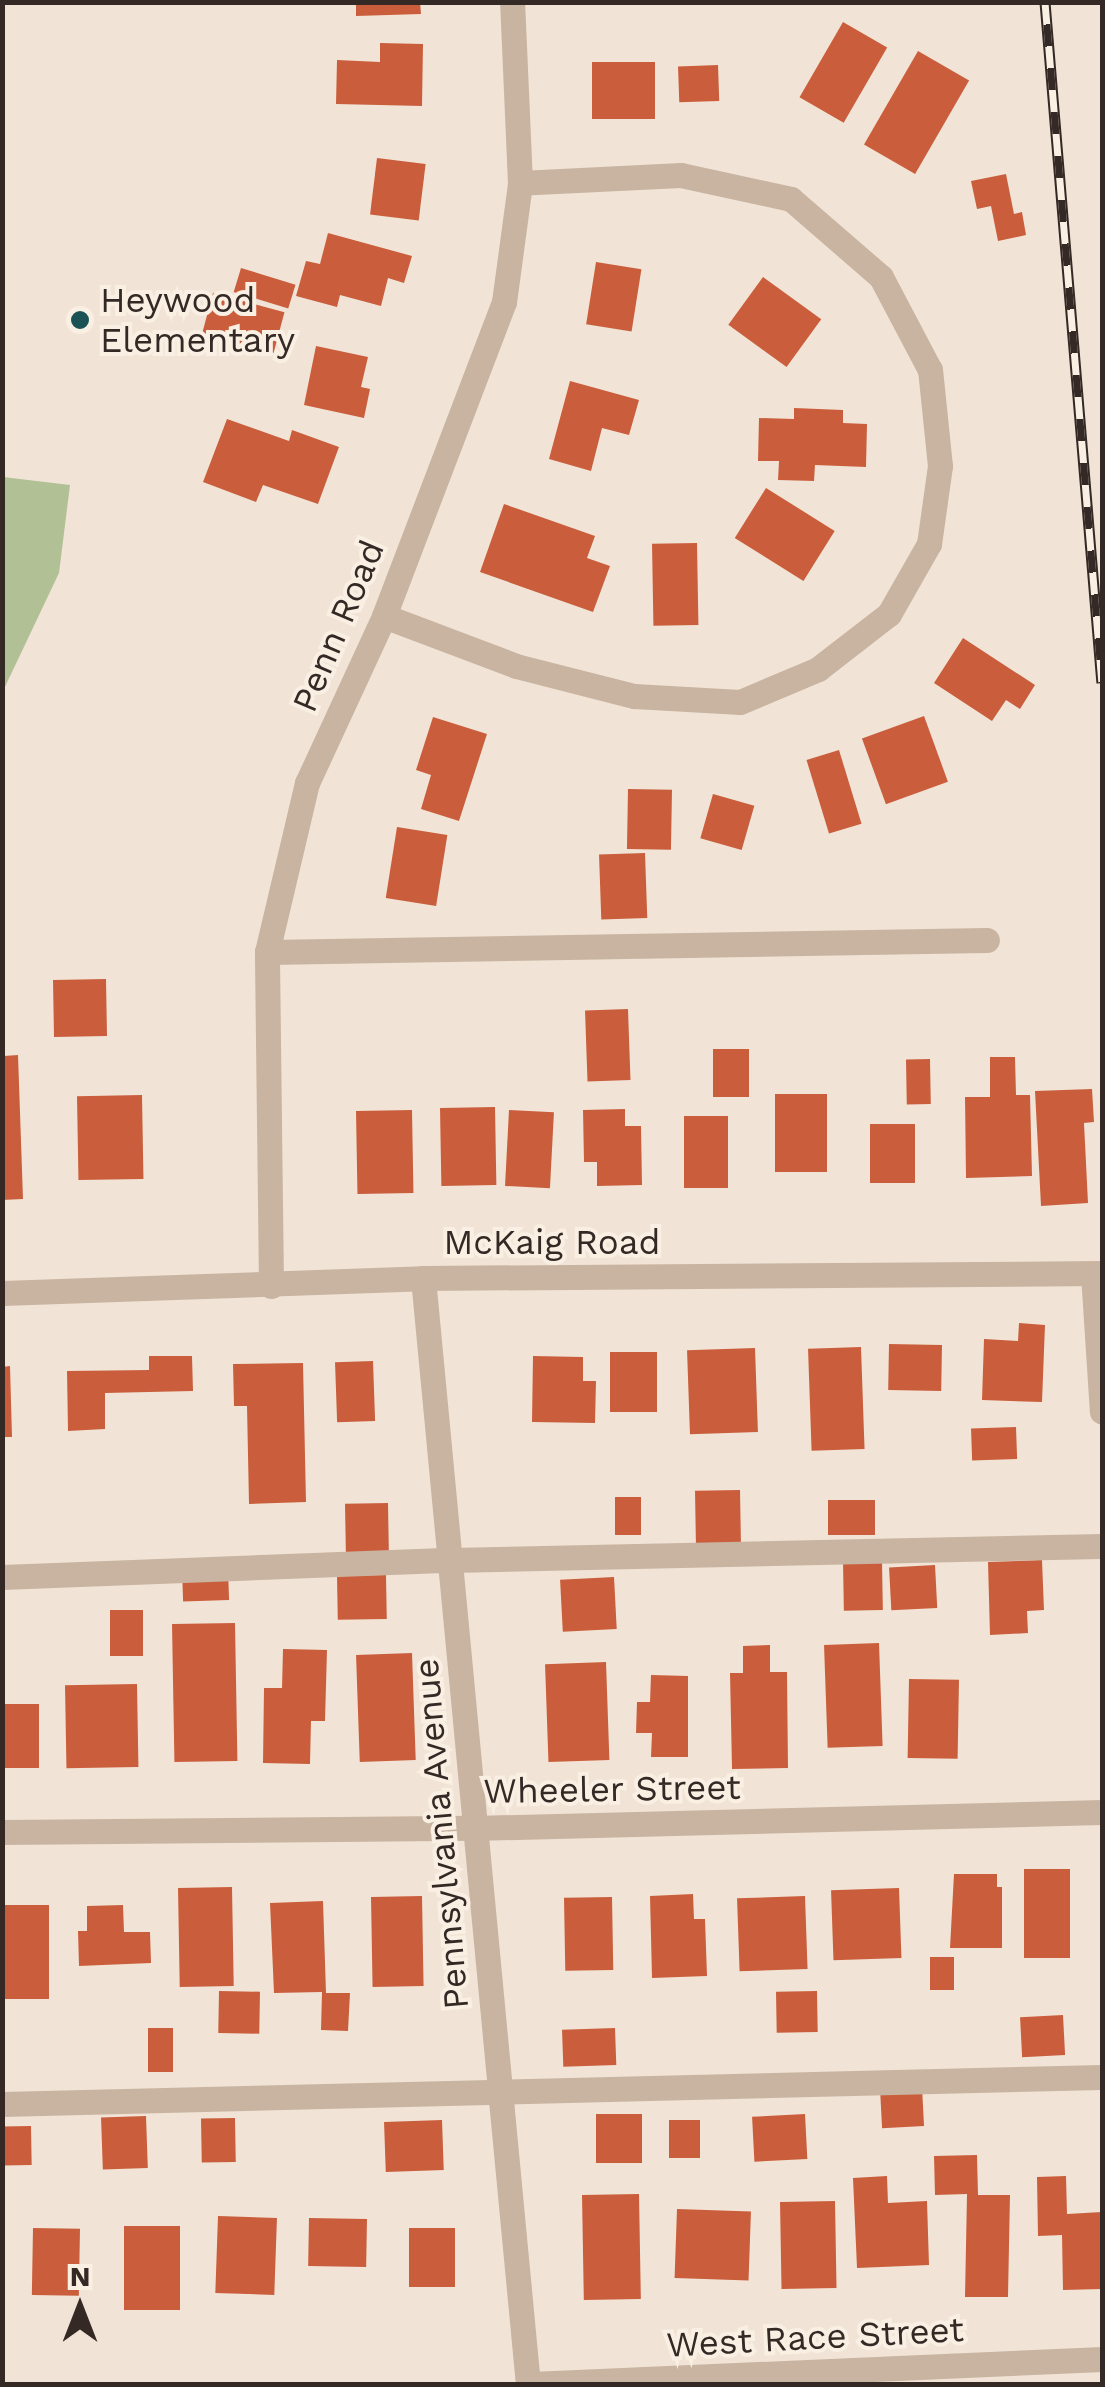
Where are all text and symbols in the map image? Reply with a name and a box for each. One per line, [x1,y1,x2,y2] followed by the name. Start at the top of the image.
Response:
[100,279,295,361] place label: Heywood Elementary
[69,309,91,331] marker: Heywood Elementary
[283,534,393,718] street label: Penn Road
[444,1221,660,1263] street label: McKaig Road
[405,1656,477,2012] street label: Pennsylvania Avenue
[483,1766,741,1812] street label: Wheeler Street
[30,2257,130,2357] north arrow
[70,2260,90,2293] text: N
[665,2308,965,2366] street label: West Race Street

